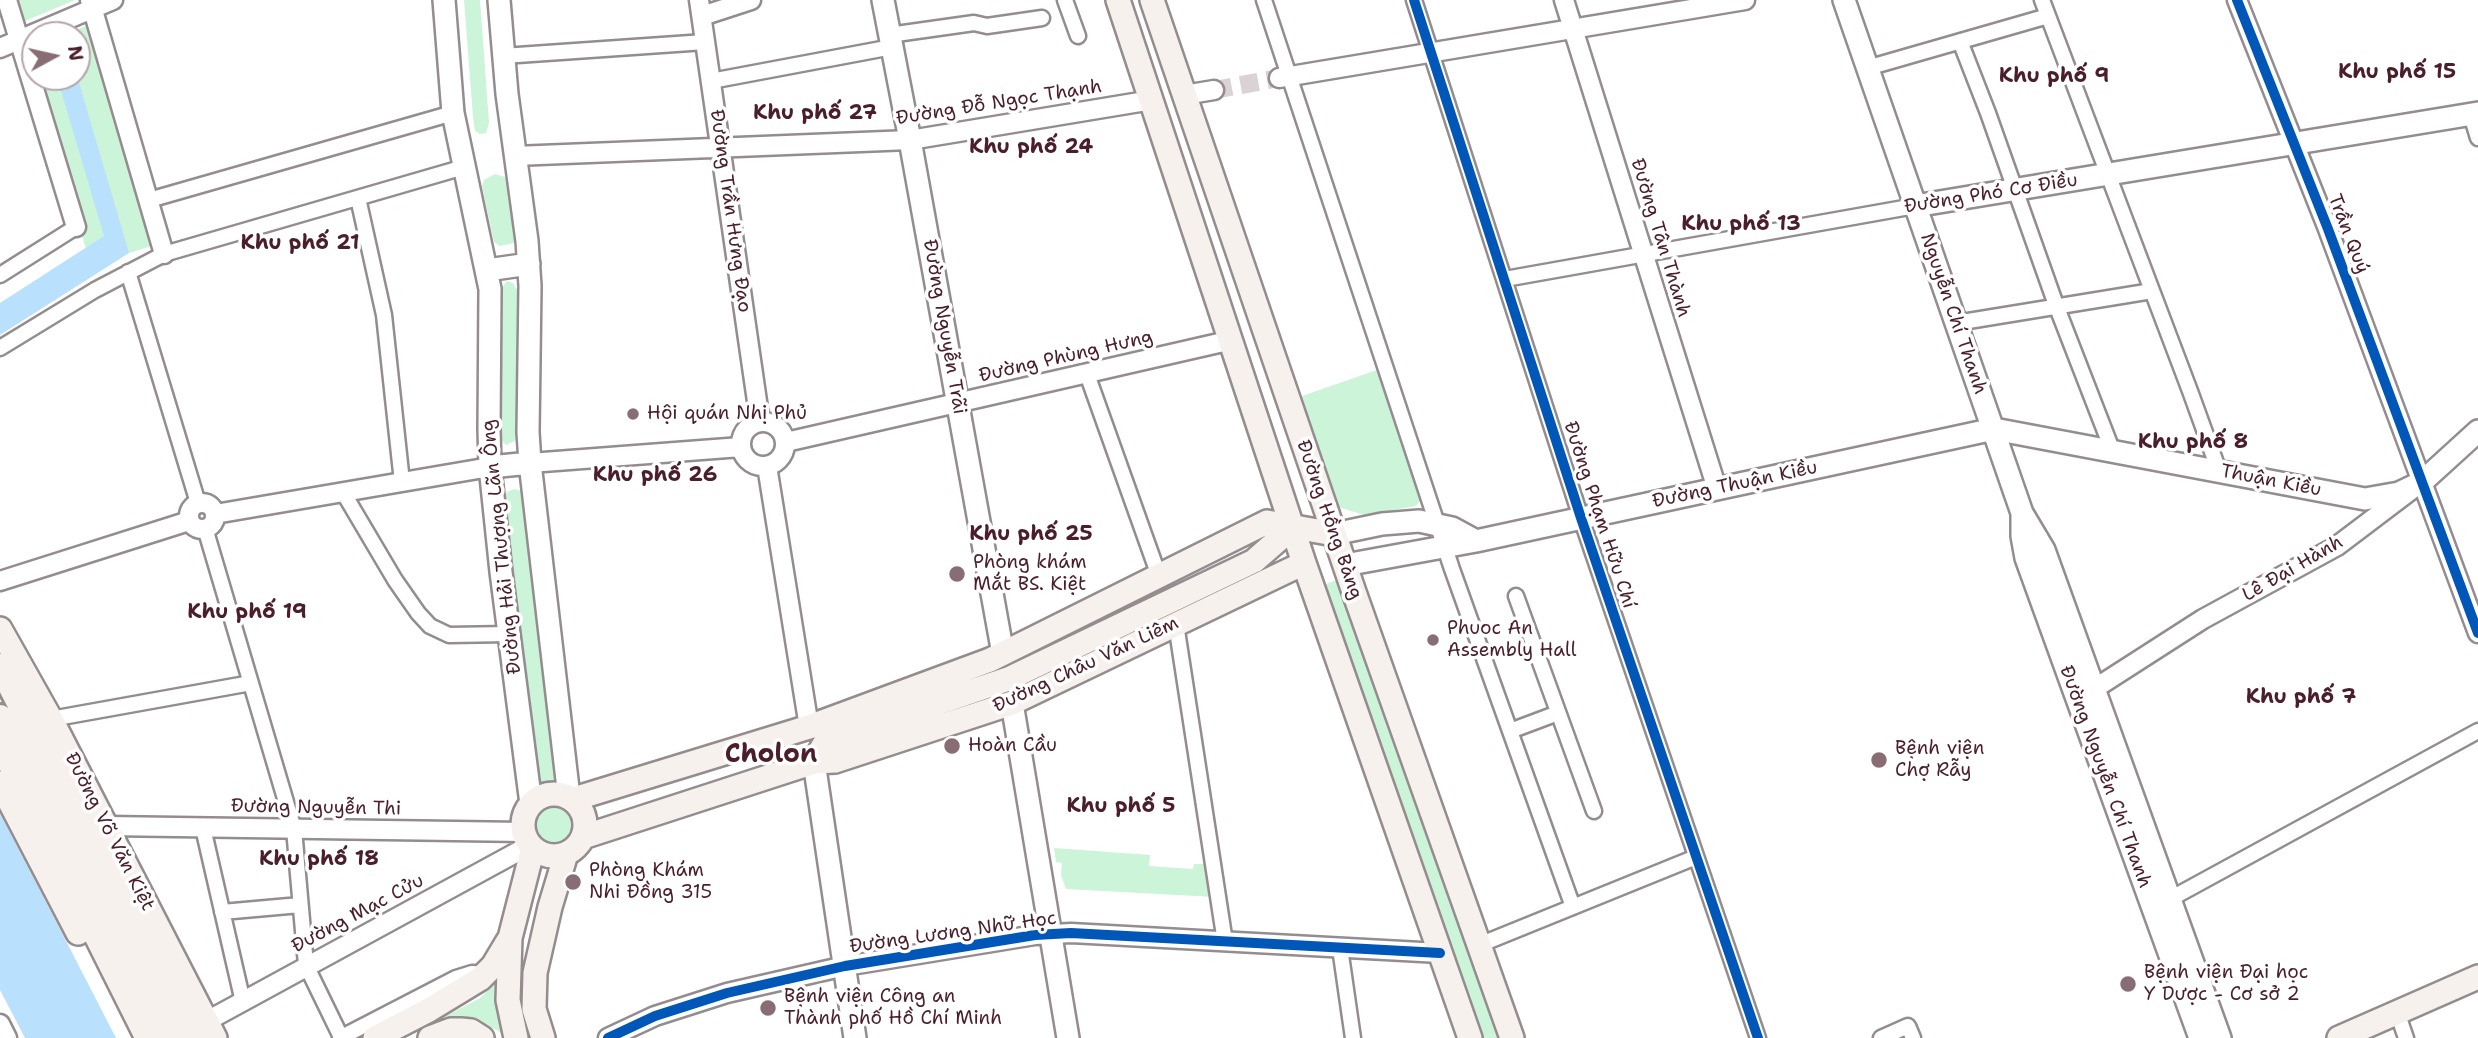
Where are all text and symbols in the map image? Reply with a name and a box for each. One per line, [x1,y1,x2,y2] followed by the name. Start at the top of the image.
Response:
[21,21,91,91] north arrow
[62,44,89,62] text: N
[2338,60,2456,86] district label: Khu phố 15
[1999,64,2109,90] district label: Khu phố 9
[895,75,1103,131] street label: Đường Đỗ Ngọc Thạnh
[753,101,877,127] district label: Khu phố 27
[704,108,756,314] street label: Đường Trần Hưng Đạo
[969,135,1093,161] district label: Khu phố 24
[1625,156,1695,320] street label: Đường Tân Thành
[1903,169,2079,219] street label: Đường Phó Cơ Điều
[2322,191,2374,277] street label: Trần Quý
[1681,212,1801,238] district label: Khu phố 13
[1915,230,1991,398] street label: Nguyễn Chí Thanh
[241,231,359,257] district label: Khu phố 21
[917,238,971,416] street label: Đường Nguyễn Trãi
[977,326,1155,388] street label: Đường Phùng Hưng
[647,403,807,425] place label: Hội quán Nhị Phủ
[625,406,641,422] marker: Hội quán Nhị Phủ
[477,418,527,676] street label: Đường Hải Thượng Lãn Ông
[1558,419,1640,611] street label: Đường Phạm Hữu Chí
[2138,430,2248,456] district label: Khu phố 8
[1291,437,1367,603] street label: Đường Hồng Bàng
[1650,456,1820,514] street label: Đường Thuận Kiều
[2219,460,2323,502] street label: Thuận Kiều
[593,463,717,489] district label: Khu phố 26
[969,522,1093,548] district label: Khu phố 25
[2239,531,2347,607] street label: Lê Đại Hành
[973,552,1087,596] place label: Phòng khám Mắt BS. Kiệt
[947,564,967,584] marker: Phòng khám Mắt BS. Kiệt
[187,600,307,626] district label: Khu phố 19
[990,612,1182,718] street label: Đường Châu Văn Liêm
[1447,618,1576,662] place label: Phuoc An Assembly Hall
[1425,632,1441,648] marker: Phuoc An Assembly Hall
[2054,663,2156,891] street label: Đường Nguyễn Chí Thanh
[2246,685,2356,711] district label: Khu phố 7
[968,735,1057,757] place label: Hoàn Cầu
[942,736,962,756] marker: Hoàn Cầu
[1895,738,1984,782] place label: Bệnh viện Chợ Rẫy
[725,739,817,771] district label: Cholon
[59,749,159,915] street label: Đường Võ Văn Kiệt
[1869,750,1889,770] marker: Bệnh viện Chợ Rẫy
[1067,794,1175,820] district label: Khu phố 5
[231,795,401,821] street label: Đường Nguyễn Thi
[259,847,379,873] district label: Khu phố 18
[589,860,712,904] place label: Phòng Khám Nhi Đồng 315
[288,870,428,958] street label: Đường Mạc Cửu
[563,872,583,892] marker: Phòng Khám Nhi Đồng 315
[848,907,1058,959] street label: Đường Lương Nhữ Học
[2144,962,2308,1006] place label: Bệnh viện Đại học Y Dược - Cơ sở 2
[2118,974,2138,994] marker: Bệnh viện Đại học Y Dược - Cơ sở 2
[784,986,1002,1030] place label: Bệnh viện Công an Thành phố Hồ Chí Minh
[758,998,778,1018] marker: Bệnh viện Công an Thành phố Hồ Chí Minh

